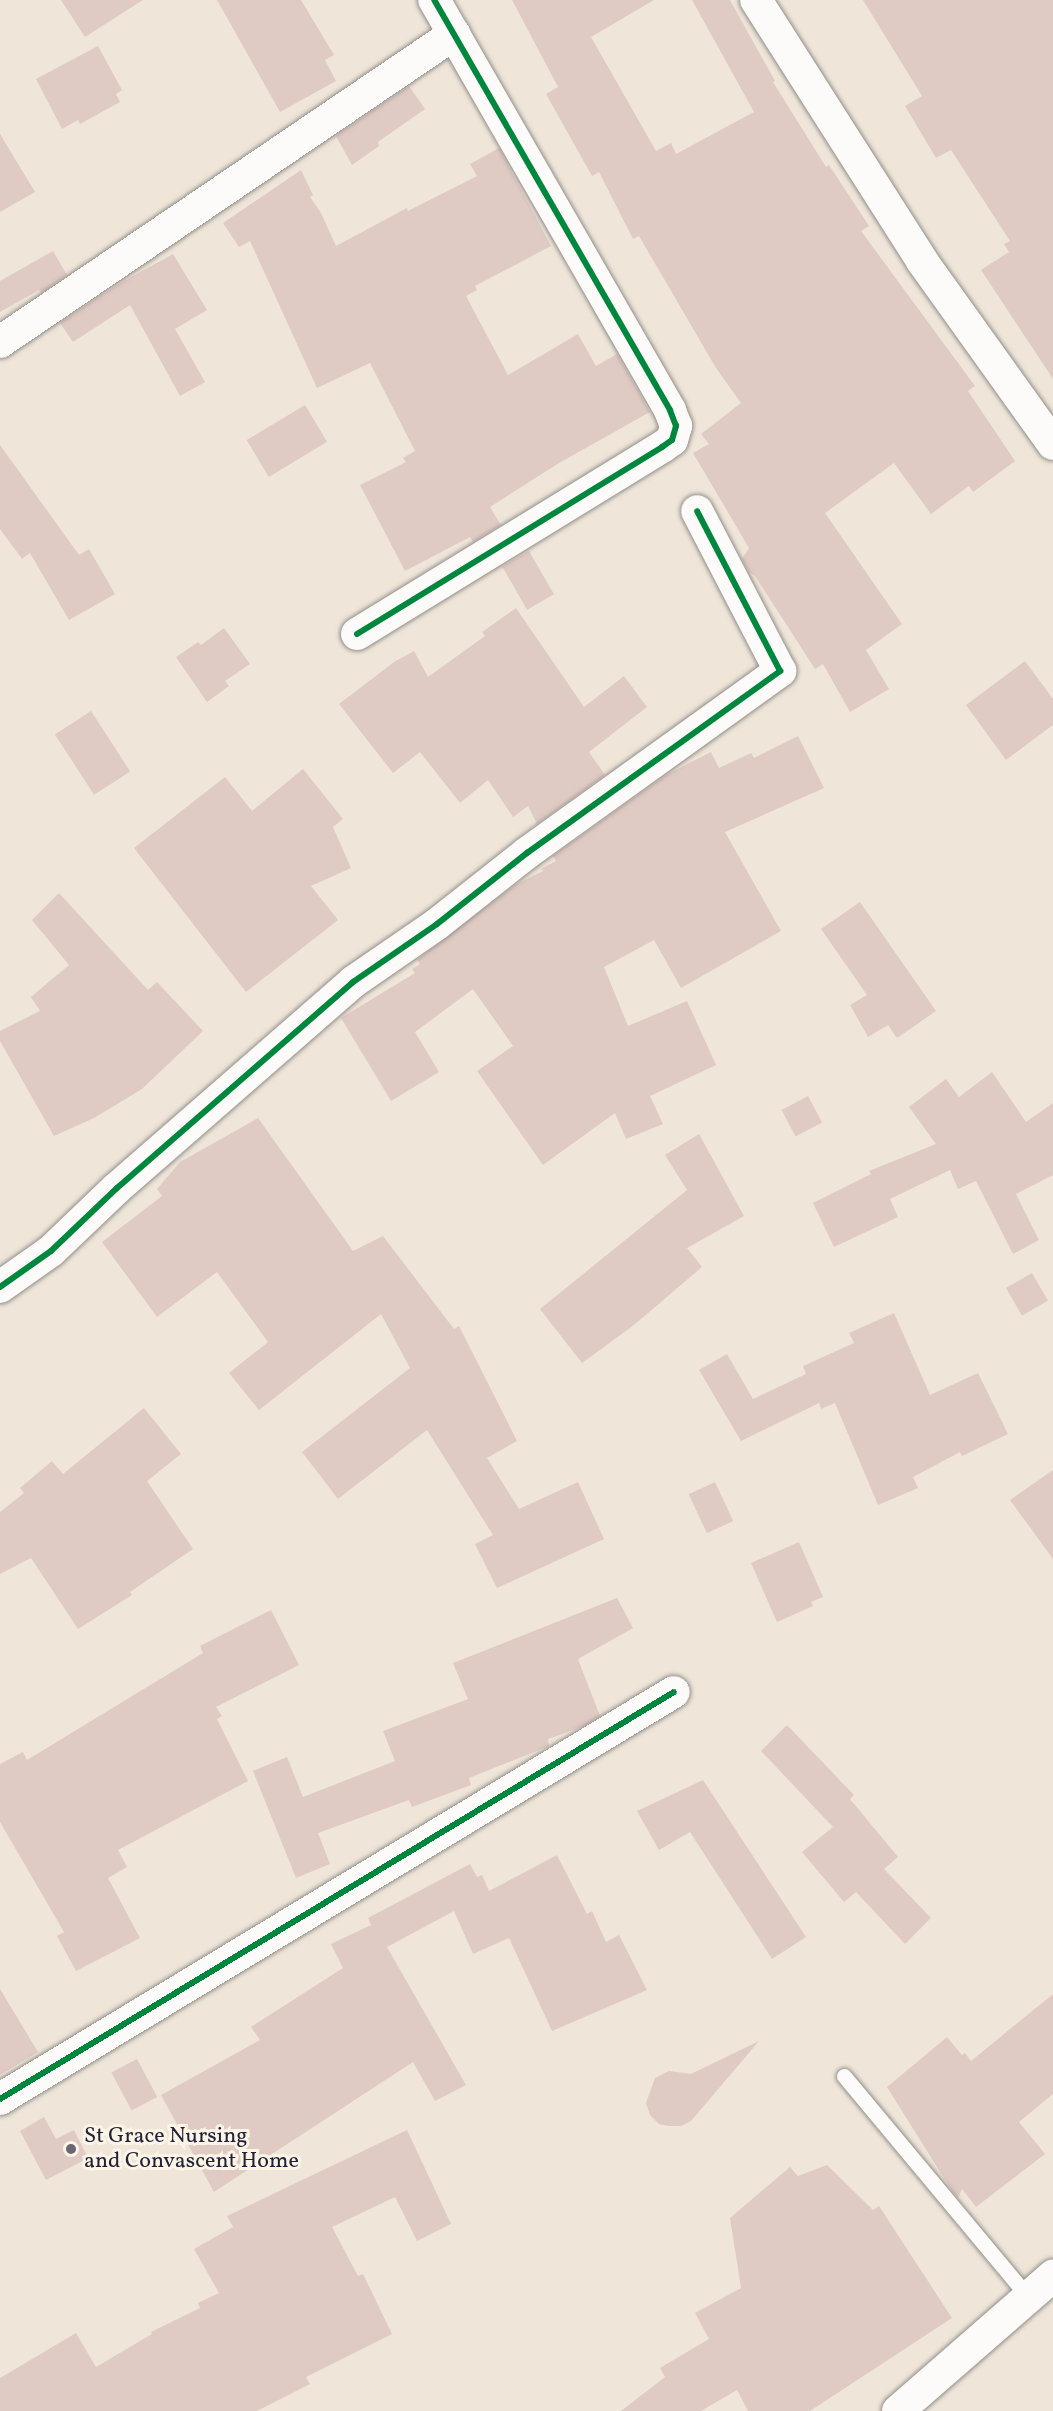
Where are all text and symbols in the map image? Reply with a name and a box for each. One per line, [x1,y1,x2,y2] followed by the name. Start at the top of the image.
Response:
[84,2123,299,2174] place label: St Grace Nursing and Convascent Home
[62,2140,80,2158] marker: St Grace Nursing and Convascent Home

